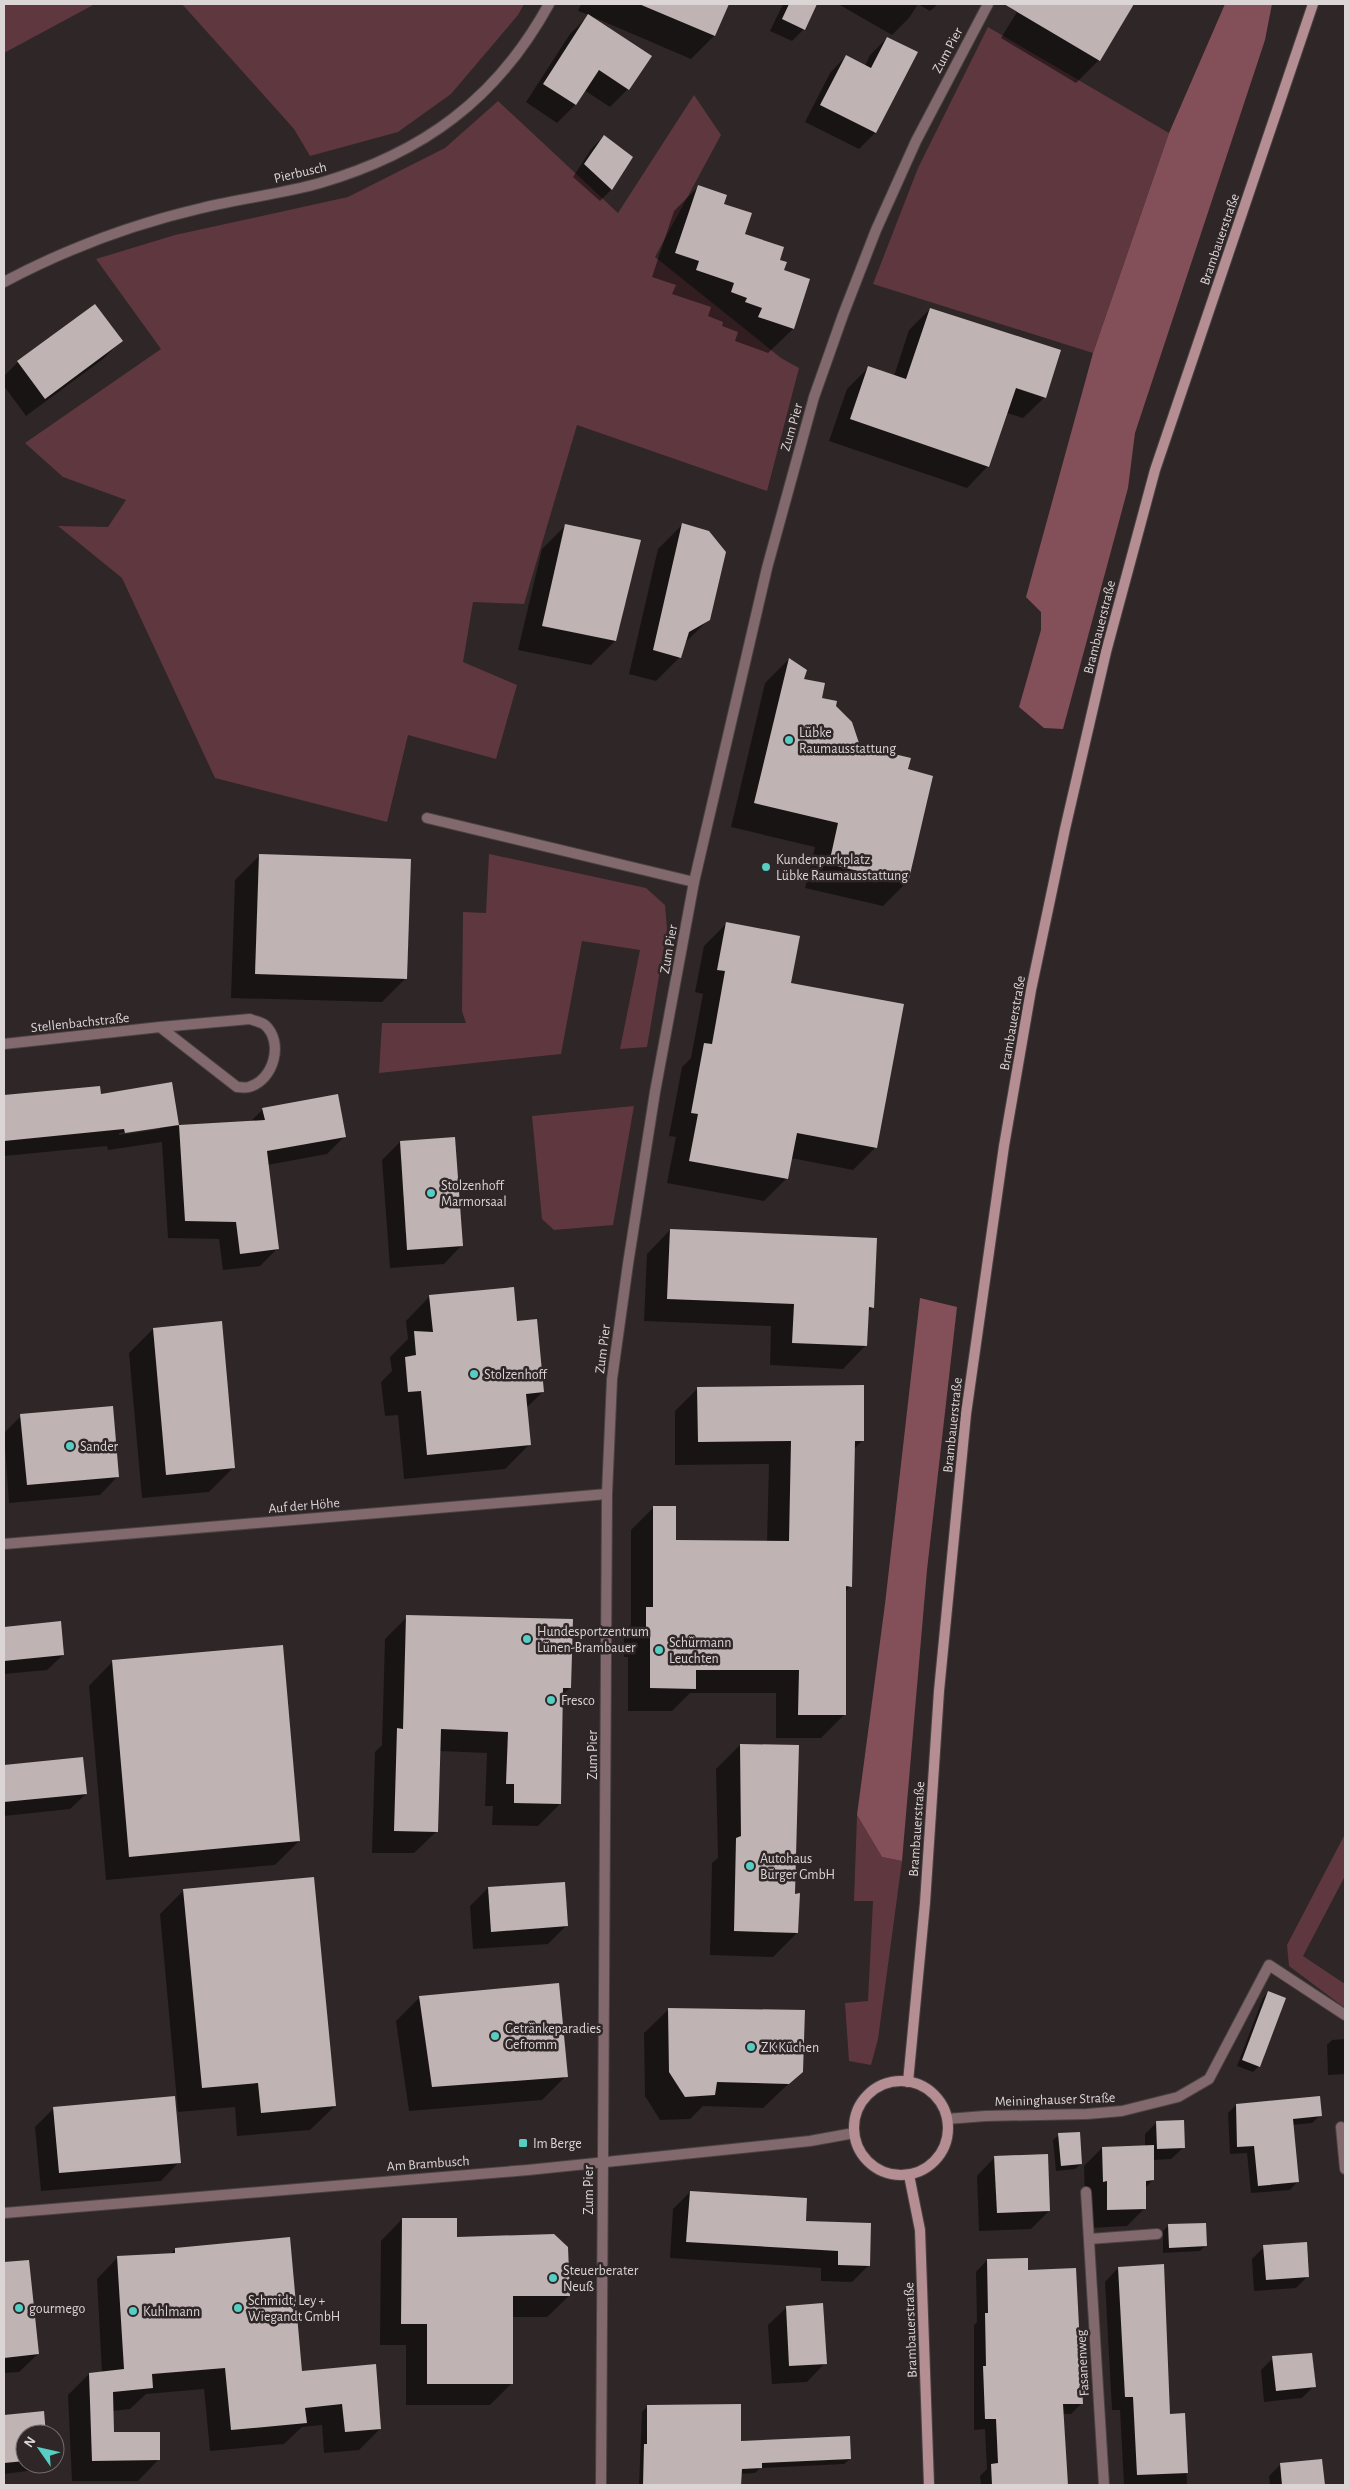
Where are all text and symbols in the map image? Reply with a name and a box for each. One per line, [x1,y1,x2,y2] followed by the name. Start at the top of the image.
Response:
[930,25,966,76] street label: Zum Pier
[272,160,328,186] street label: Pierbusch
[1198,192,1242,287] street label: Brambauerstraße
[778,401,806,453] street label: Zum Pier
[1082,579,1118,675] street label: Brambauerstraße
[799,726,896,756] place label: Lübke Raumausstattung
[783,734,795,746] marker: Lübke Raumausstattung
[776,853,908,883] place label: Kundenparkplatz Lübke Raumausstattung
[760,861,772,873] marker: Kundenparkplatz Lübke Raumausstattung
[658,923,680,975] street label: Zum Pier
[998,975,1028,1072] street label: Brambauerstraße
[30,1011,130,1035] street label: Stellenbachstraße
[441,1179,507,1209] place label: Stolzenhoff Marmorsaal
[425,1187,437,1199] marker: Stolzenhoff Marmorsaal
[593,1323,613,1374] street label: Zum Pier
[468,1368,480,1380] marker: Stolzenhoff
[484,1368,548,1382] place label: Stolzenhoff
[941,1377,965,1473] street label: Brambauerstraße
[64,1440,76,1452] marker: Sander
[80,1440,119,1454] place label: Sander
[268,1496,340,1516] street label: Auf der Höhe
[537,1625,649,1655] place label: Hundesportzentrum Lünen-Brambauer
[521,1633,533,1645] marker: Hundesportzentrum Lünen-Brambauer
[669,1636,731,1666] place label: Schürmann Leuchten
[653,1644,665,1656] marker: Schürmann Leuchten
[545,1694,557,1706] marker: Fresco
[561,1694,595,1708] place label: Fresco
[586,1730,600,1780] street label: Zum Pier
[907,1781,927,1877] street label: Brambauerstraße
[760,1852,835,1882] place label: Autohaus Bürger GmbH
[744,1860,756,1872] marker: Autohaus Bürger GmbH
[505,2022,601,2052] place label: Getränkeparadies Gefromm
[489,2030,501,2042] marker: Getränkeparadies Gefromm
[745,2041,757,2053] marker: ZK Küchen
[761,2041,819,2055] place label: ZK Küchen
[994,2091,1116,2109] street label: Meininghauser Straße
[517,2137,529,2149] marker: Im Berge
[533,2137,582,2151] place label: Im Berge
[386,2154,470,2174] street label: Am Brambusch
[582,2165,596,2215] street label: Zum Pier
[563,2264,639,2294] place label: Steuerberater Neuß
[547,2272,559,2284] marker: Steuerberater Neuß
[902,2282,920,2378] street label: Brambauerstraße
[248,2294,340,2324] place label: Schmidt, Ley + Wiegandt GmbH
[13,2302,25,2314] marker: gourmego
[29,2302,86,2316] place label: gourmego
[232,2302,244,2314] marker: Schmidt, Ley + Wiegandt GmbH
[127,2305,139,2317] marker: Kuhlmann
[143,2305,200,2319] place label: Kuhlmann
[1074,2329,1092,2397] street label: Fasanenweg
[15,2424,65,2474] north arrow
[22,2434,39,2450] text: N

